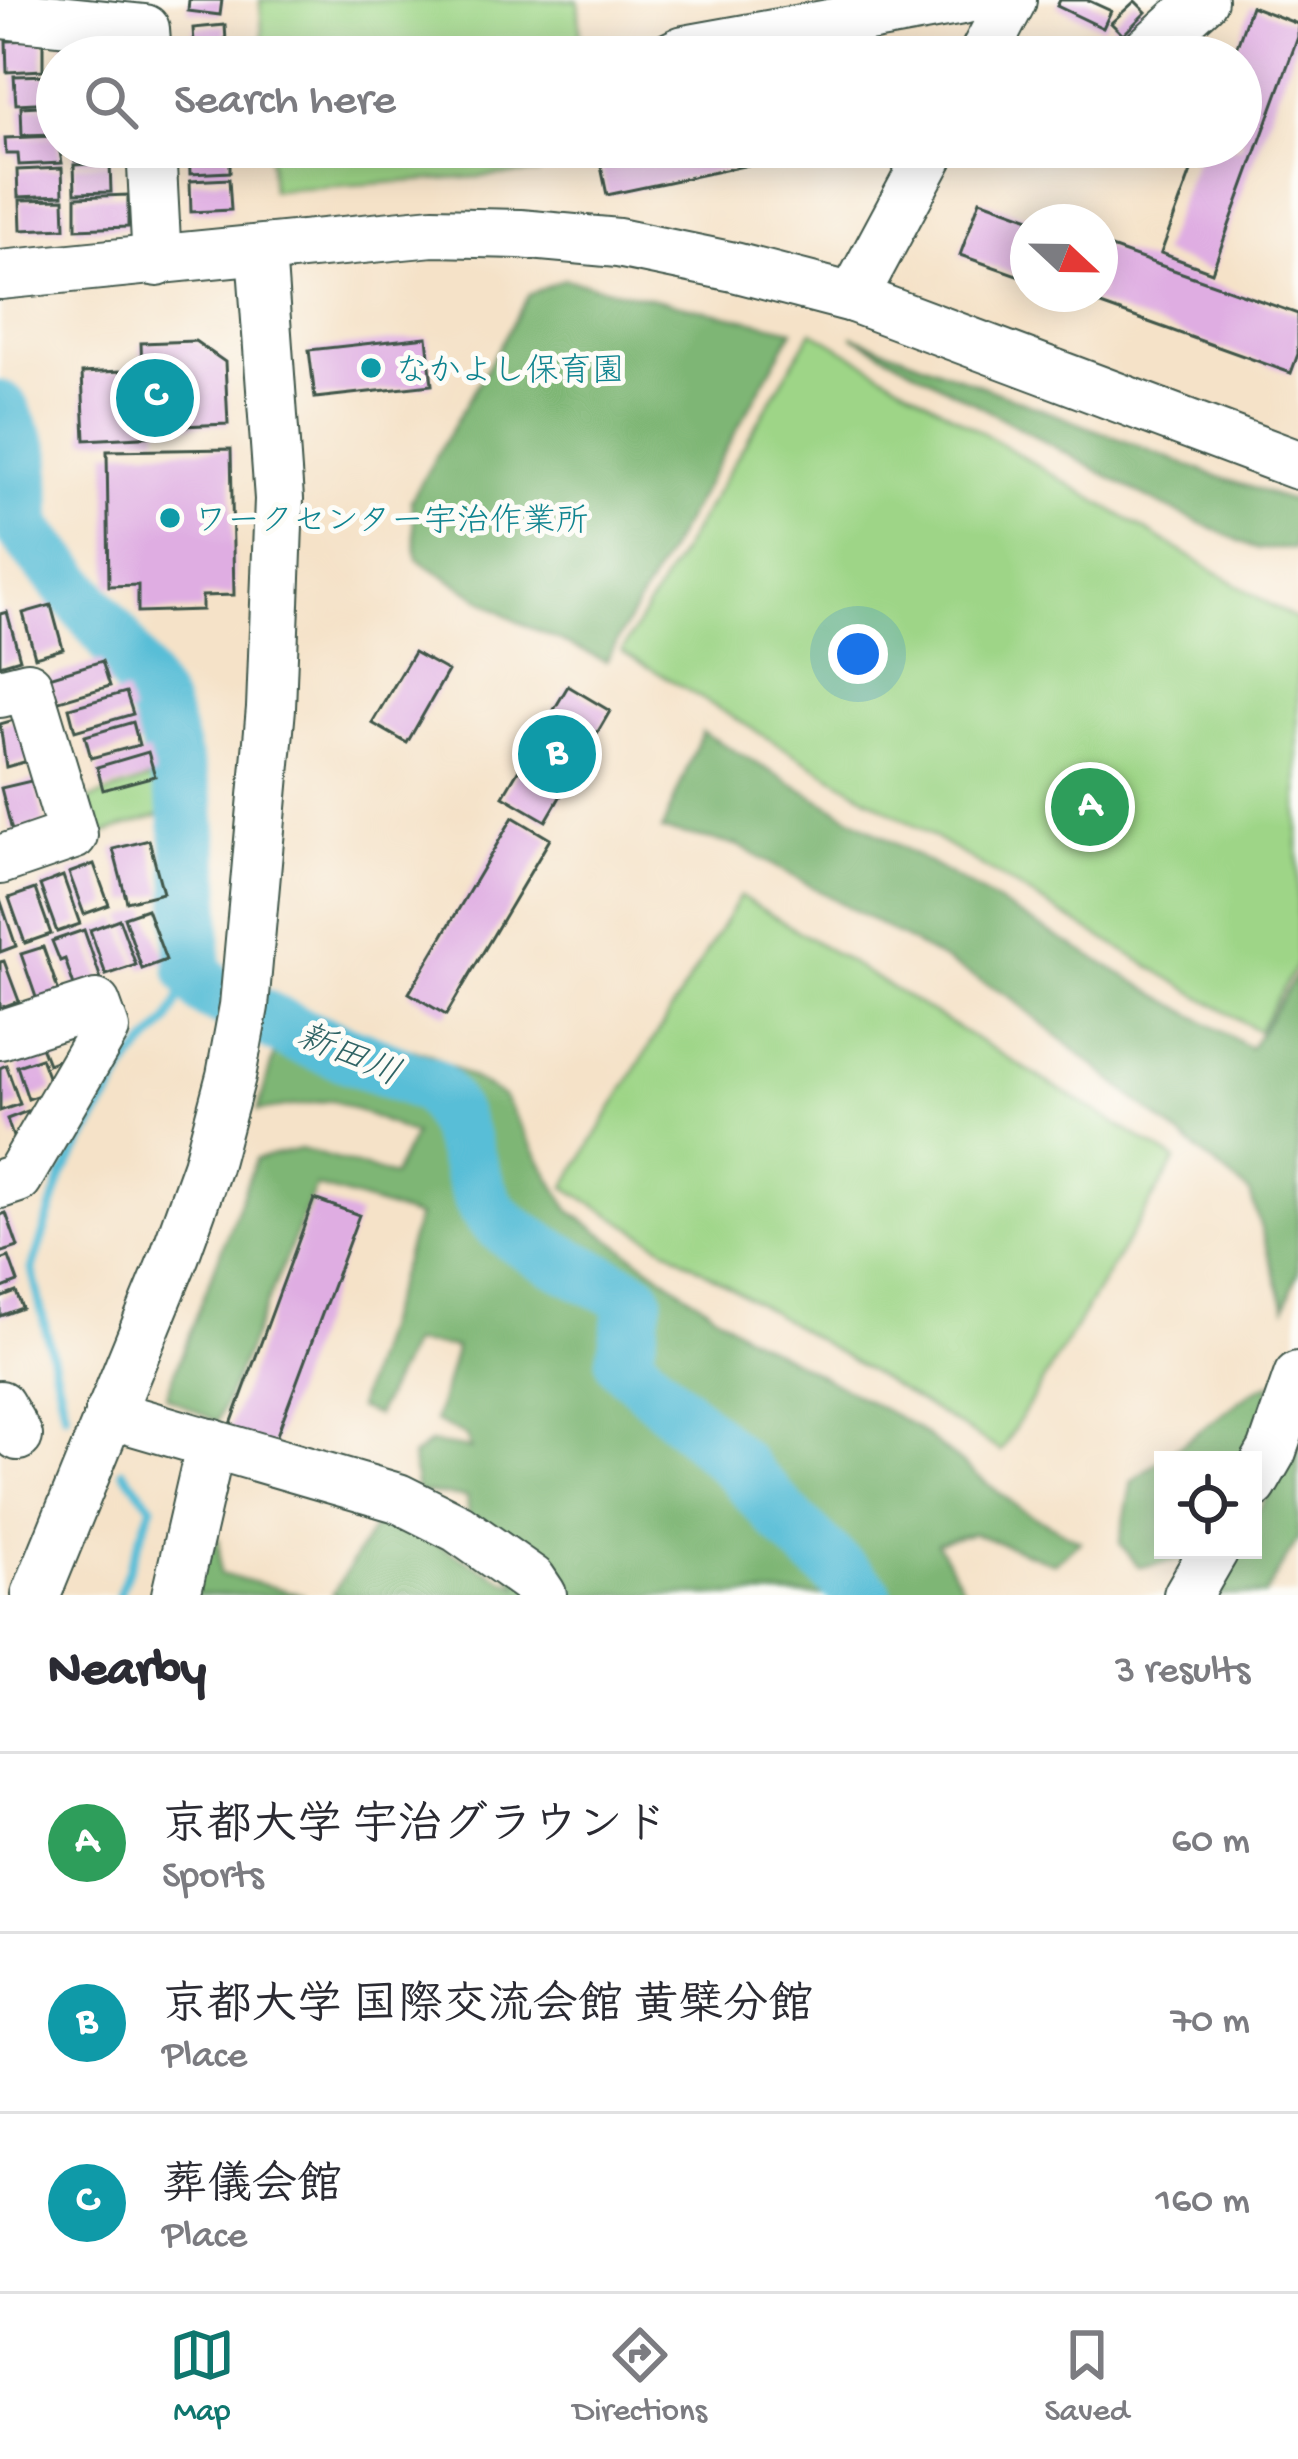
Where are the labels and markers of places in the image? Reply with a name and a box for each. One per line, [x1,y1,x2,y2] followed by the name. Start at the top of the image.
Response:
[116,353,194,443] pin: C
[395,353,625,393] place label: なかよし保育園
[358,355,384,381] marker: なかよし保育園
[194,503,589,543] place label: ワークセンター宇治作業所
[157,505,183,531] marker: ワークセンター宇治作業所
[518,709,596,799] pin: B
[1051,762,1129,852] pin: A

